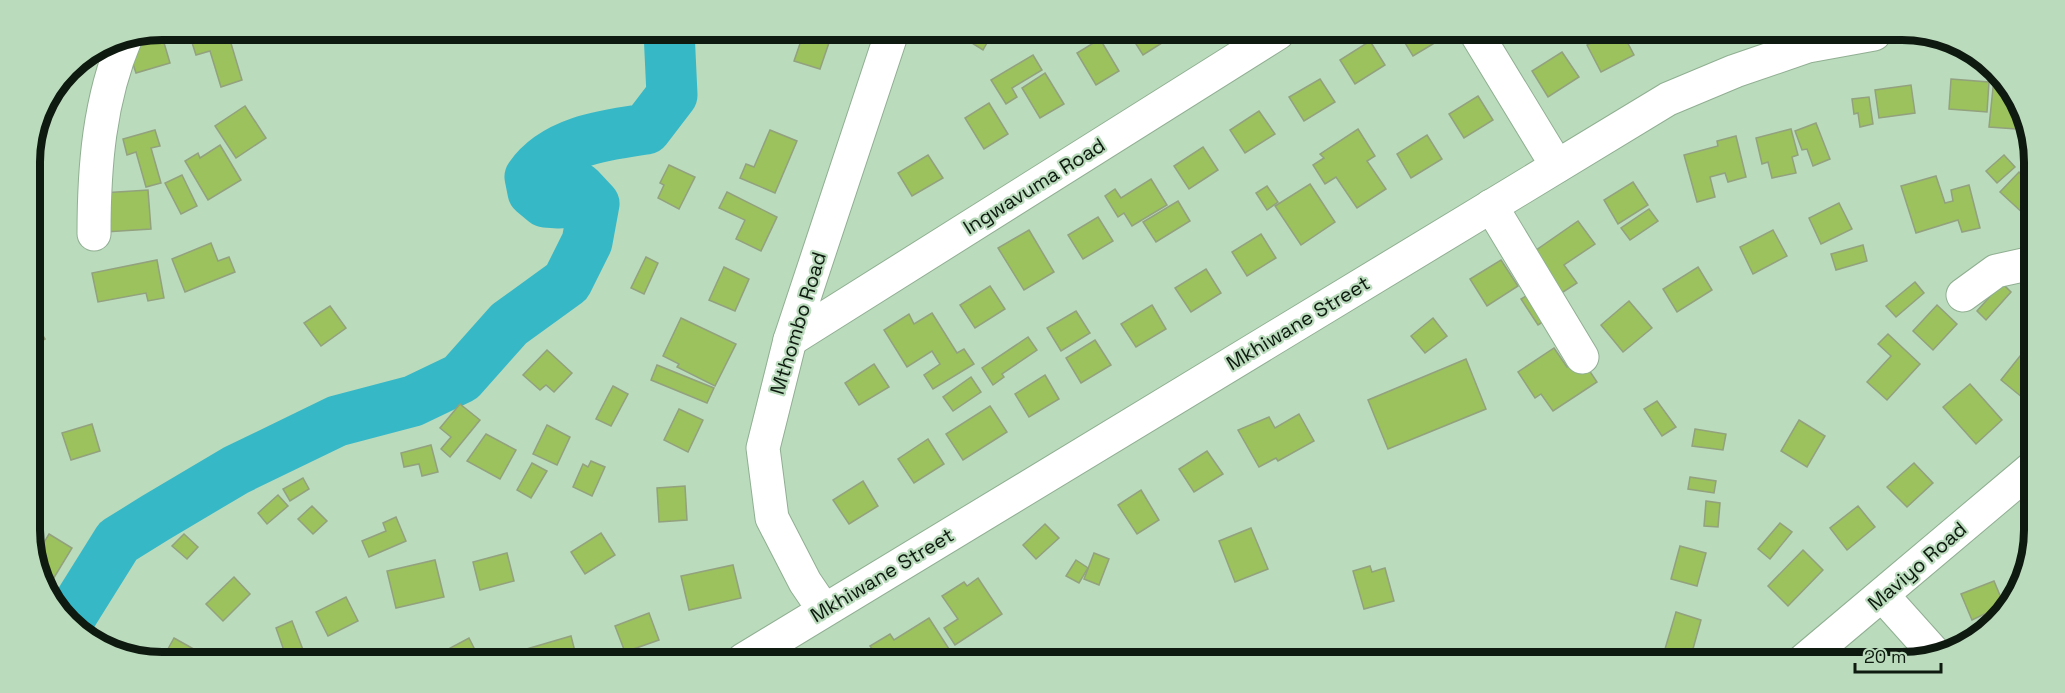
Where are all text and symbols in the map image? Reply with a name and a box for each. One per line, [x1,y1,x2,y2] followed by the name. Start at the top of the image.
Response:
[958,132,1110,240] street label: Ingwavuma Road
[764,249,832,397] street label: Mthombo Road
[1221,270,1375,376] street label: Mkhiwane Street
[1862,516,1972,616] street label: Maviyo Road
[805,522,959,628] street label: Mkhiwane Street
[1855,636,1940,674] scale bar
[1864,645,1907,668] text: 20 m

